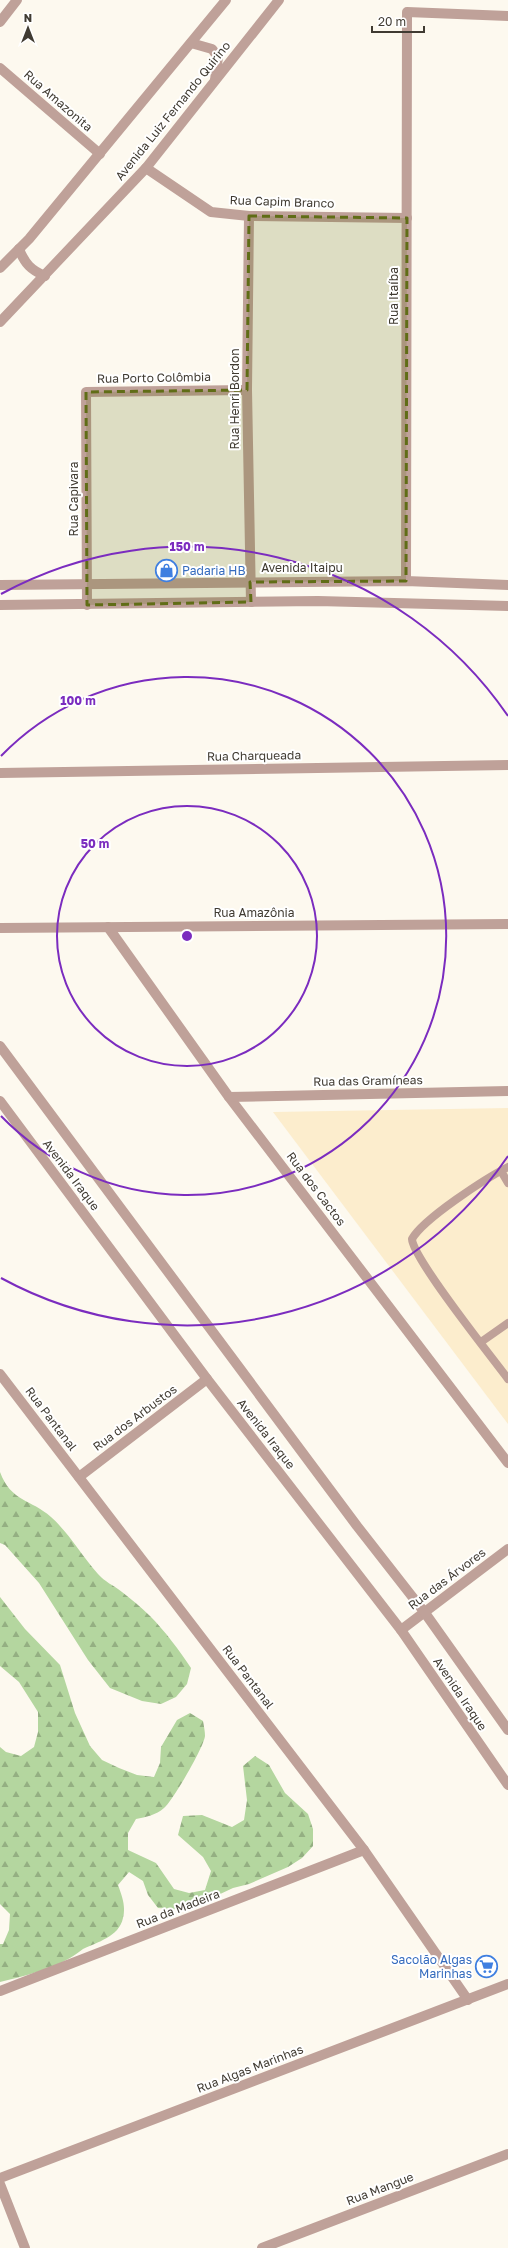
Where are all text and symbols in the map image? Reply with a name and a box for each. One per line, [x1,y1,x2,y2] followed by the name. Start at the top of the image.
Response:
[8,8,48,48] north arrow
[372,8,424,34] scale bar
[24,11,32,24] text: N
[378,14,406,29] text: 20 m
[112,38,233,183] street label: Avenida Luiz Fernando Quirino
[21,67,96,134] street label: Rua Amazonita
[229,192,335,211] street label: Rua Capim Branco
[386,267,401,325] street label: Rua Itaíba
[227,348,242,450] street label: Rua Henri Bordon
[97,369,211,386] street label: Rua Porto Colômbia
[66,462,81,536] street label: Rua Capivara
[170,539,204,554] text: 150 m
[153,558,179,584] shop icon: Padaria HB
[261,560,343,575] street label: Avenida Itaipu
[182,563,246,578] place label: Padaria HB
[60,693,96,708] text: 100 m
[207,747,301,764] street label: Rua Charqueada
[81,836,109,851] text: 50 m
[213,905,295,920] street label: Rua Amazônia
[180,929,194,943] centre of rings
[313,1072,423,1089] street label: Rua das Gramíneas
[40,1136,103,1213] street label: Avenida Iraque
[284,1149,349,1229] street label: Rua dos Cactos
[90,1381,180,1454] street label: Rua dos Arbustos
[22,1384,80,1454] street label: Rua Pantanal
[234,1395,299,1472] street label: Avenida Iraque
[405,1545,488,1613] street label: Rua das Árvores
[219,1642,277,1712] street label: Rua Pantanal
[430,1654,490,1733] street label: Avenida Iraque
[134,1886,222,1931] street label: Rua da Madeira
[391,1952,472,1981] place label: Sacolão Algas Marinhas
[474,1954,500,1980] supermarket icon: Sacolão Algas Marinhas
[194,2041,305,2096] street label: Rua Algas Marinhas
[344,2169,416,2208] street label: Rua Mangue

